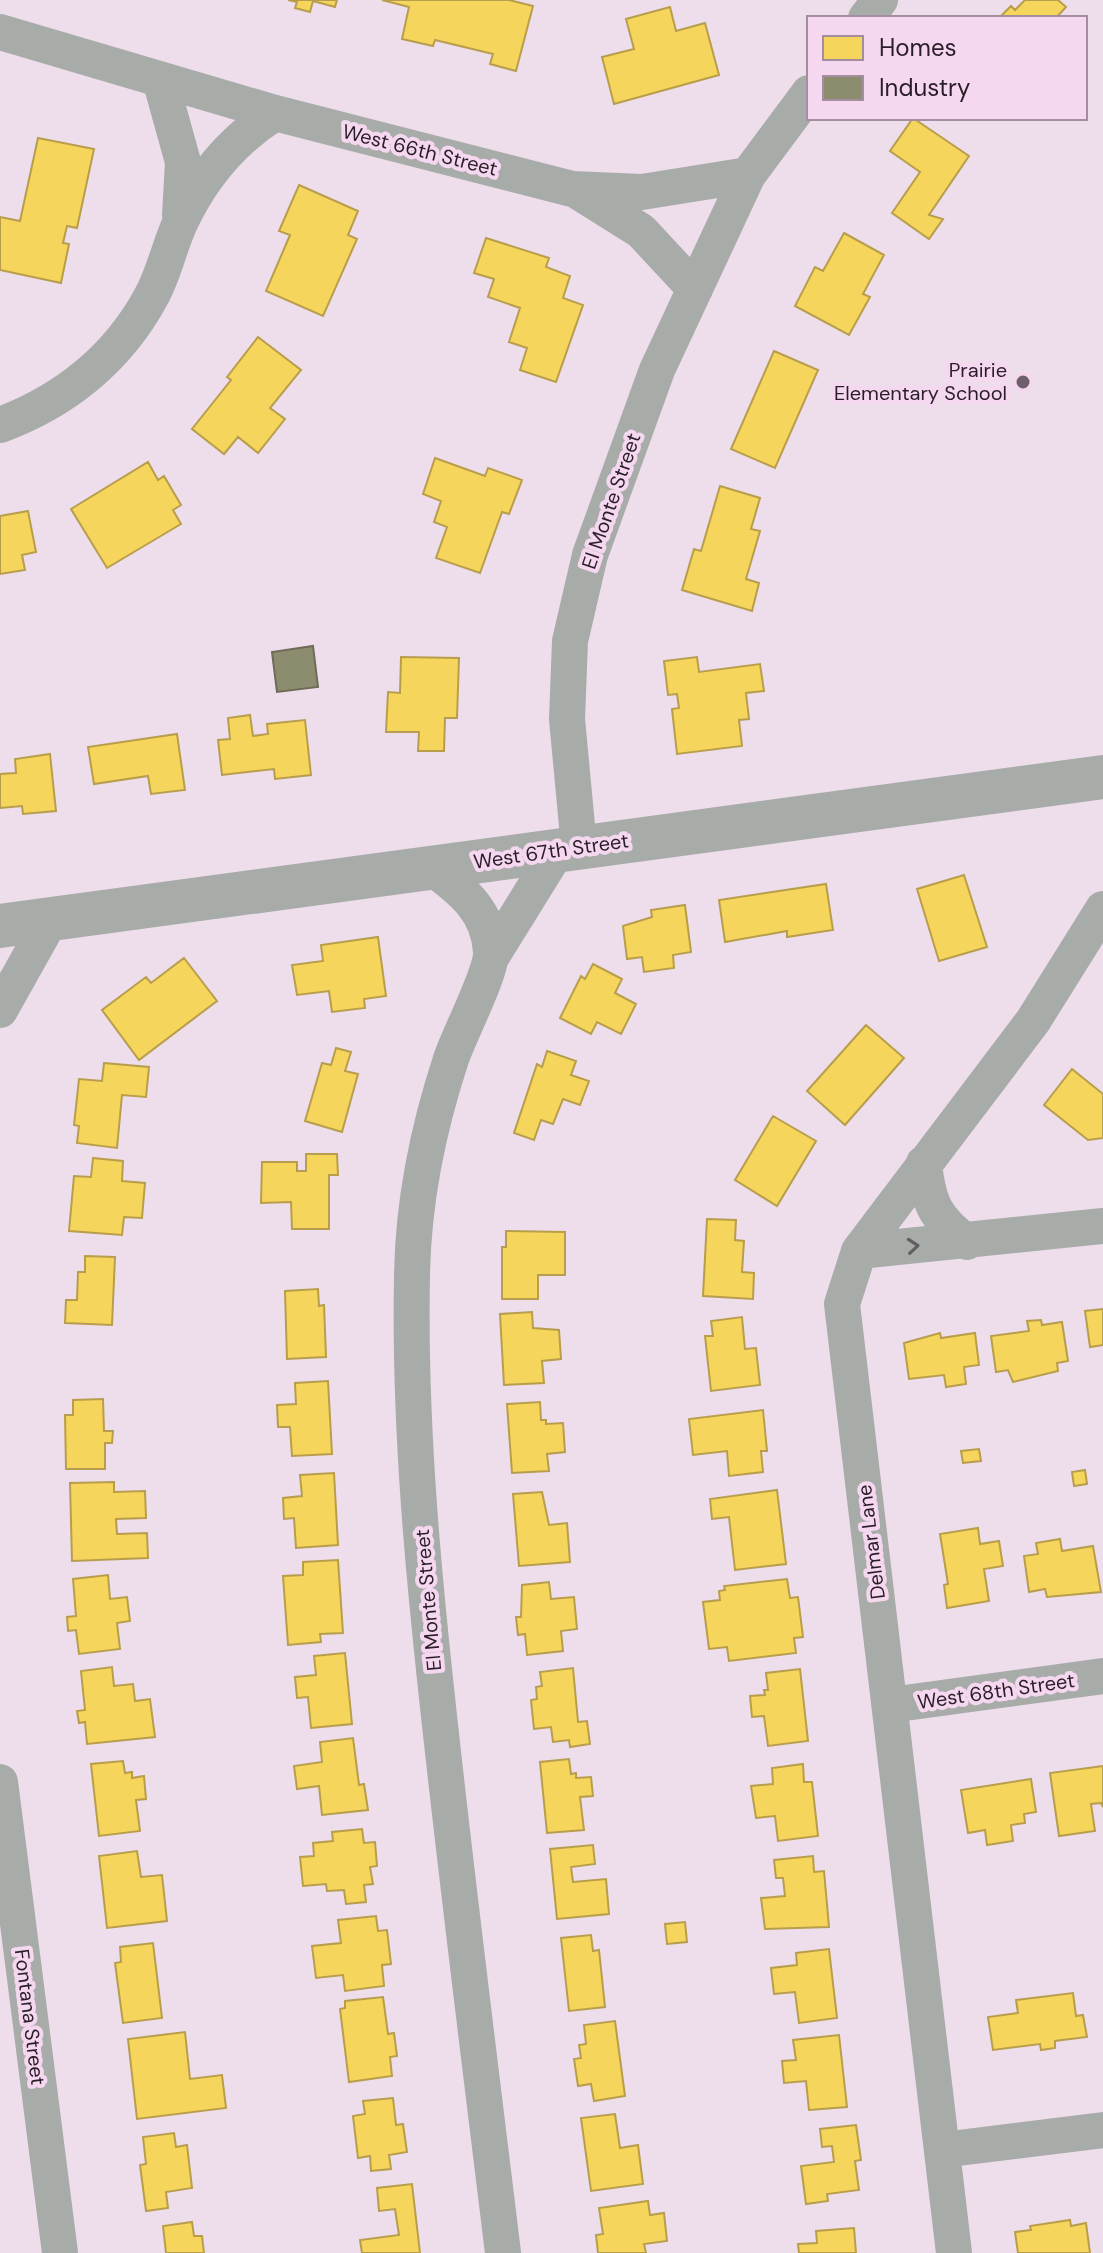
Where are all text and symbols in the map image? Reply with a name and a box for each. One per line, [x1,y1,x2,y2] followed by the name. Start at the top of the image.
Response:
[807,16,1087,120] legend
[879,32,957,63] text: Homes
[879,72,970,103] text: Industry
[340,118,500,182] street label: West 66th Street
[834,357,1007,406] place label: Prairie Elementary School
[1014,373,1032,391] marker: Prairie Elementary School
[576,429,646,572] street label: El Monte Street
[472,827,630,875] street label: West 67th Street
[907,1238,920,1255] one-way arrow
[851,1483,891,1601] street label: Delmar Lane
[409,1528,447,1672] street label: El Monte Street
[916,1667,1076,1715] street label: West 68th Street
[9,1948,51,2087] street label: Fontana Street

